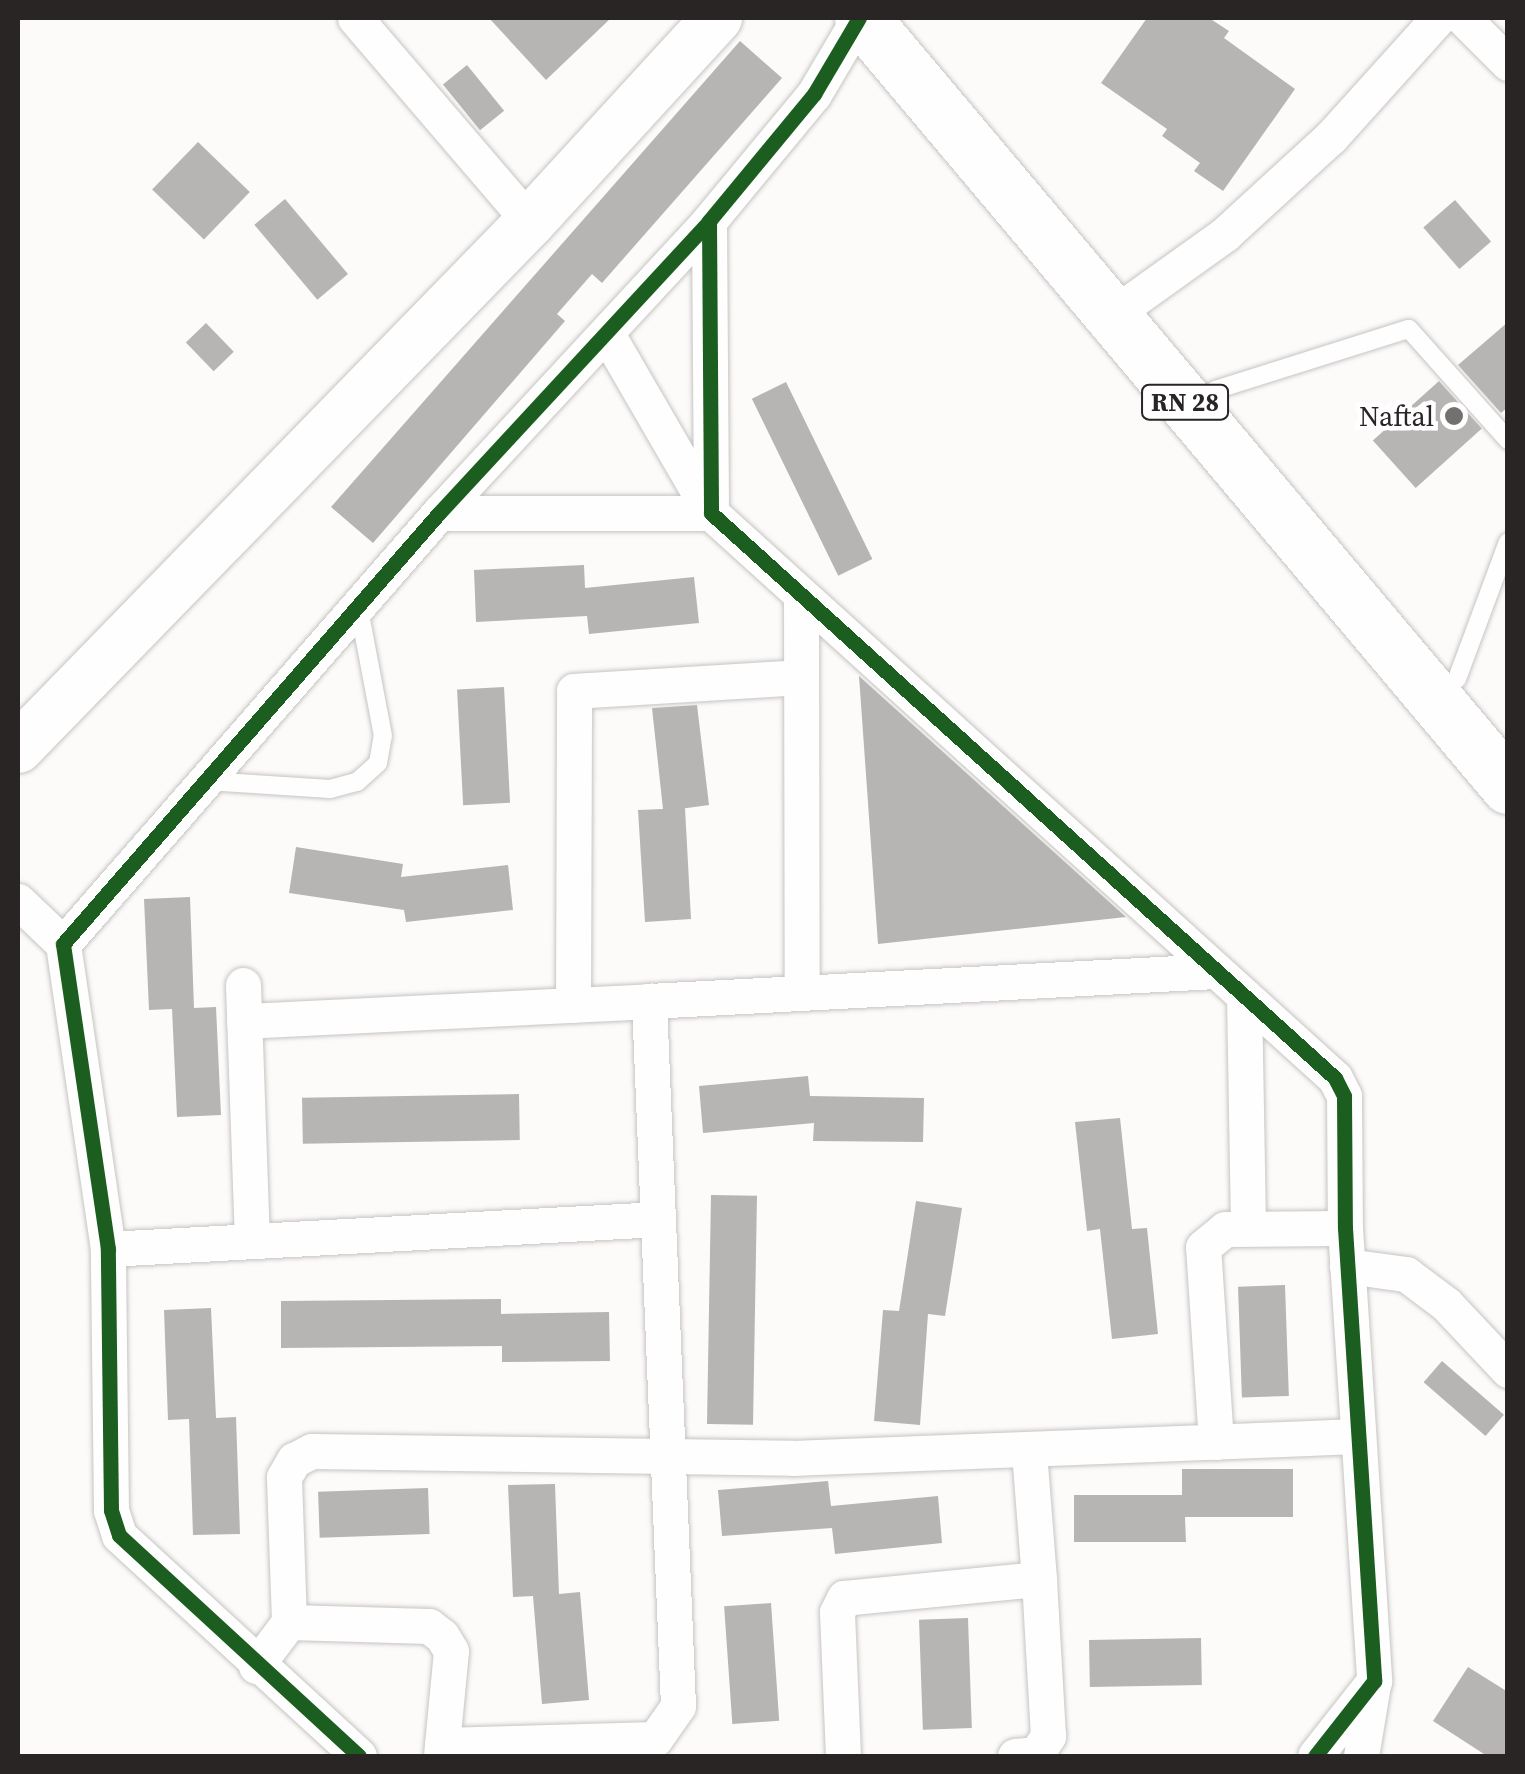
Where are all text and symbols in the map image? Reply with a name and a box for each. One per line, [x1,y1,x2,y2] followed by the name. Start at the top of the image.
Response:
[1140,382,1230,422] road number: RN 28
[1359,399,1434,433] place label: Naftal
[1443,405,1465,427] marker: Naftal

